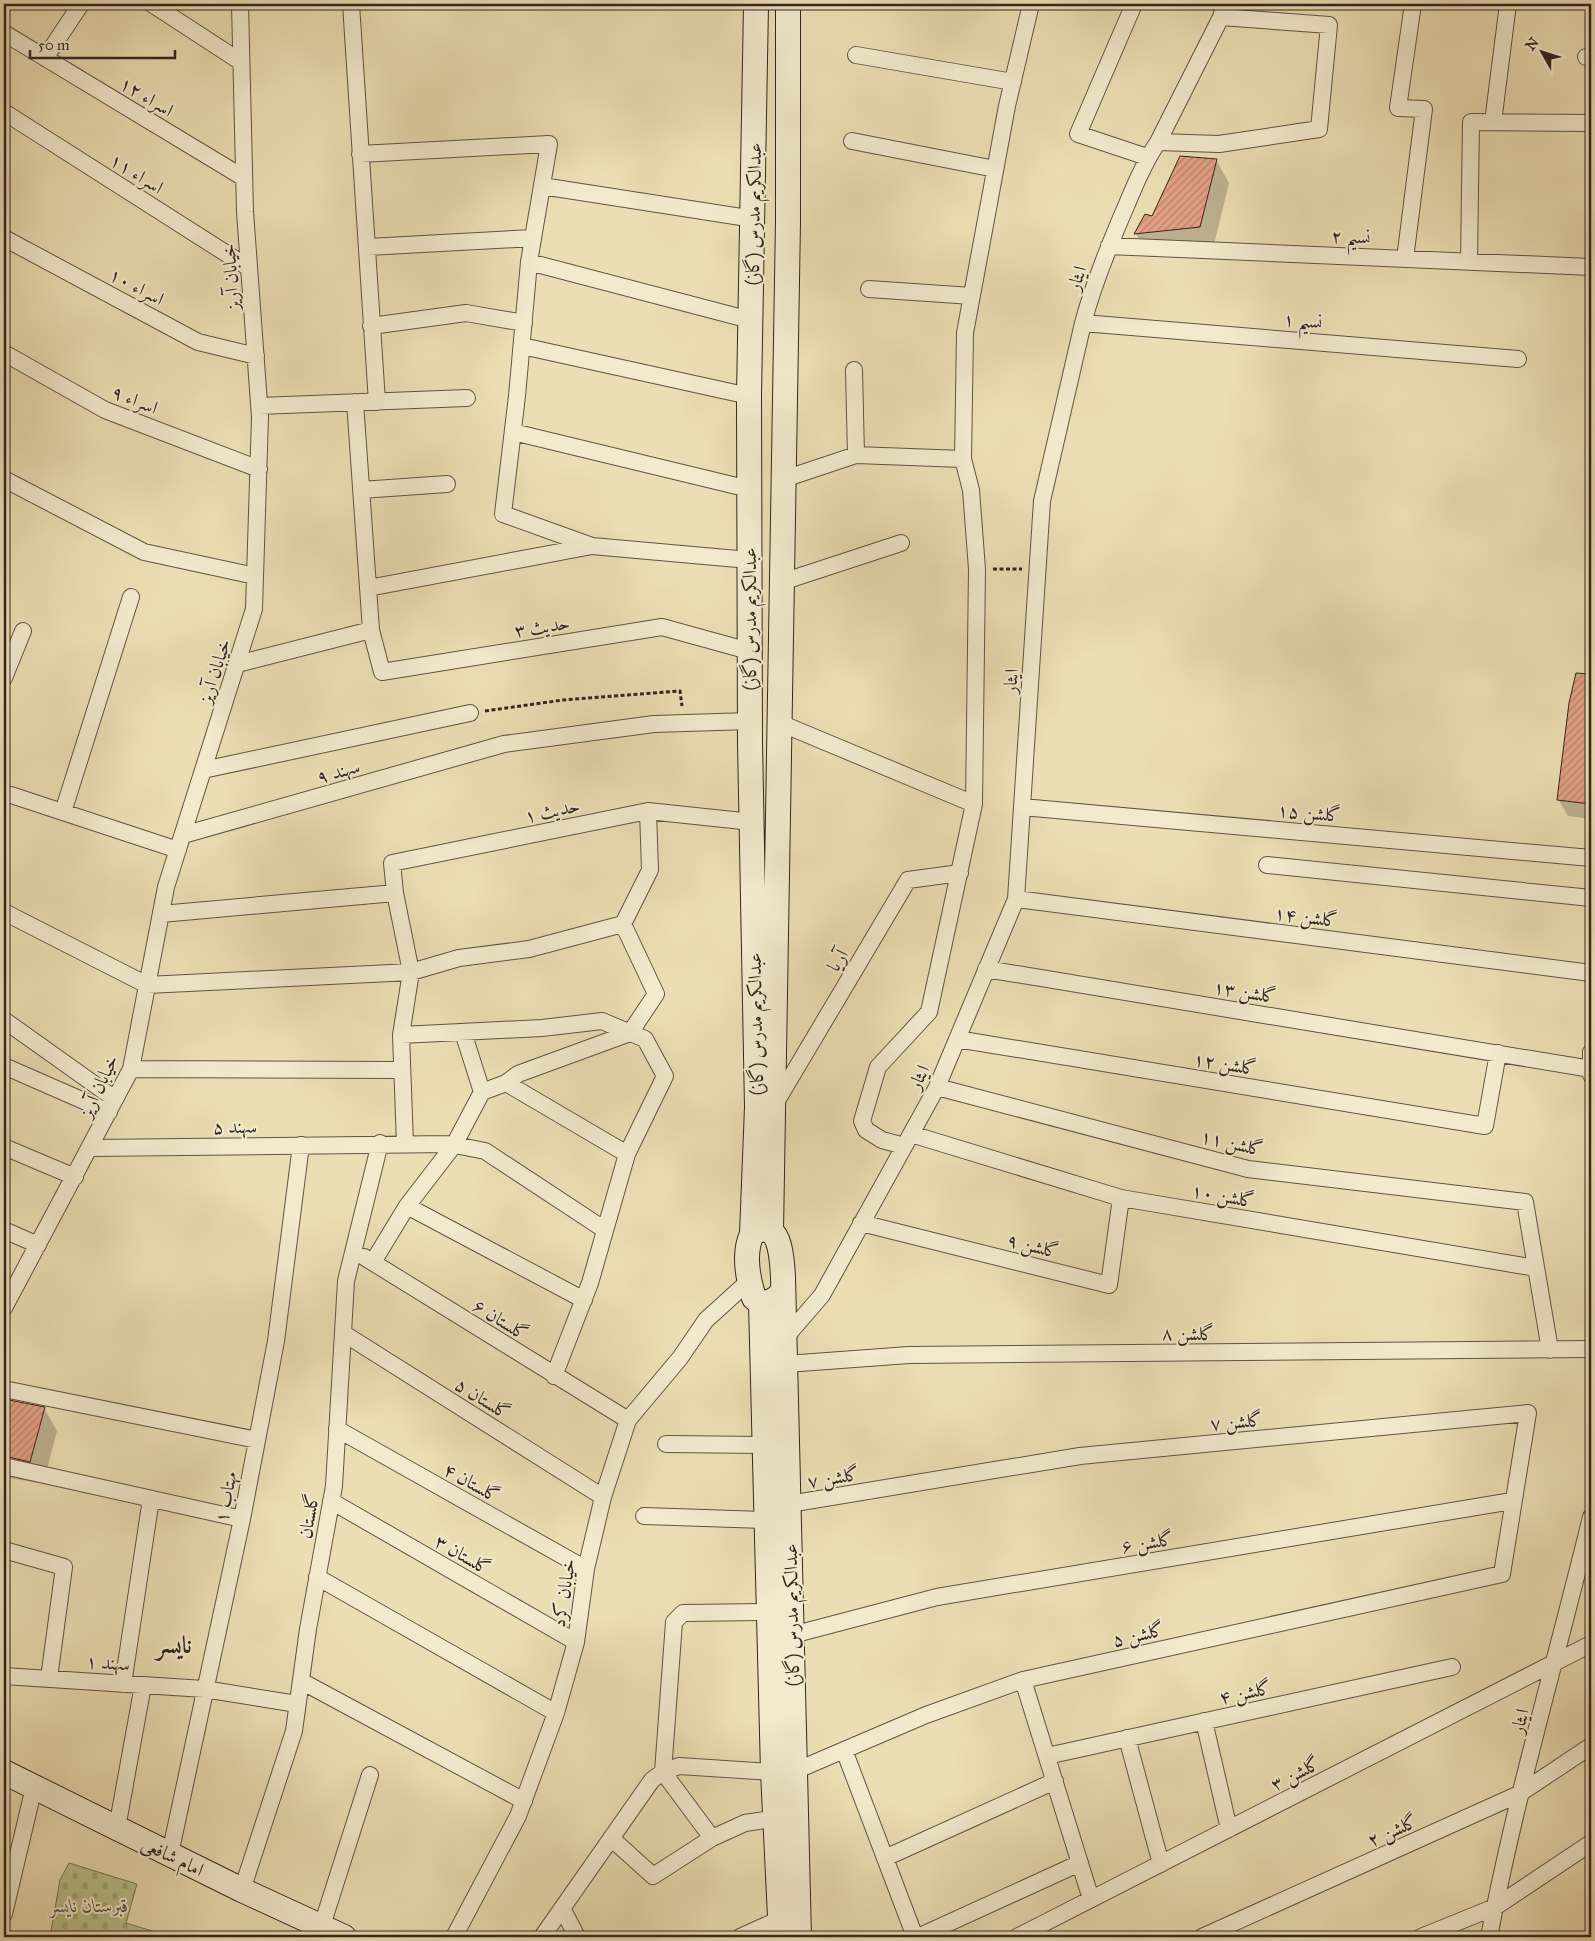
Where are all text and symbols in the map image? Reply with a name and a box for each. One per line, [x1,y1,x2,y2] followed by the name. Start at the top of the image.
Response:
[30,28,175,60] scale bar
[1518,28,1568,78] north arrow
[1522,34,1543,54] text: N
[38,36,70,54] text: 50 m
[115,71,178,122] street label: اسراء ۱۲
[741,142,771,286] street label: عبدالکریم مدرس (گاز)
[105,148,168,200] street label: اسراء ۱۱
[1331,224,1371,257] street label: نسیم ۲
[217,243,244,313] street label: خیابان آریز
[105,262,168,311] street label: اسراء ۱۰
[1061,263,1091,296] street label: ایثار
[1282,307,1324,342] street label: نسیم ۱
[108,380,161,420] street label: اسراء ۹
[738,548,766,690] street label: عبدالکریم مدرس (گاز)
[513,611,572,642] street label: حدیث ۳
[193,636,236,708] street label: خیابان آریز
[998,668,1023,696] street label: ایثار
[314,754,363,790] street label: سهند ۹
[522,793,582,828] street label: حدیث ۱
[1276,798,1342,829] street label: گلشن ۱۵
[1273,901,1339,934] street label: گلشن ۱۴
[822,943,855,976] street label: آریا
[743,952,773,1096] street label: عبدالکریم مدرس (گاز)
[1211,975,1278,1010] street label: گلشن ۱۳
[1191,1047,1258,1082] street label: گلشن ۱۲
[73,1051,123,1123] street label: خیابان آریز
[902,1061,934,1095] street label: ایثار
[213,1115,257,1139] street label: سهند ۵
[1198,1124,1265,1163] street label: گلشن ۱۱
[1189,1179,1256,1214] street label: گلشن ۱۰
[1004,1228,1061,1265] street label: گلشن ۹
[469,1294,533,1345] street label: گلستان ۶
[1162,1322,1214,1347] street label: گلشن ۸
[451,1373,515,1424] street label: گلستان ۵
[1209,1408,1263,1437] street label: گلشن ۷
[440,1458,504,1507] street label: گلستان ۴
[805,1462,861,1495] street label: گلشن ۷
[209,1469,243,1525] street label: مهتاب ۱
[293,1492,324,1540] street label: گلستان
[1119,1527,1175,1560] street label: گلشن ۶
[431,1529,495,1580] street label: گلستان ۳
[779,1543,809,1687] street label: عبدالکریم مدرس (گاز)
[547,1557,580,1629] street label: خیابان کرد
[1110,1617,1167,1654] street label: گلشن ۵
[153,1630,192,1661] district label: نایسر
[85,1649,131,1677] street label: سهند ۱
[1217,1676,1274,1711] street label: گلشن ۴
[1505,1706,1534,1738] street label: ایثار
[1267,1751,1325,1797] street label: گلشن ۳
[1364,1809,1422,1853] street label: گلشن ۲
[136,1832,208,1886] street label: امام شافعی
[49,1894,129,1918] park label: قبرستان نایسر

